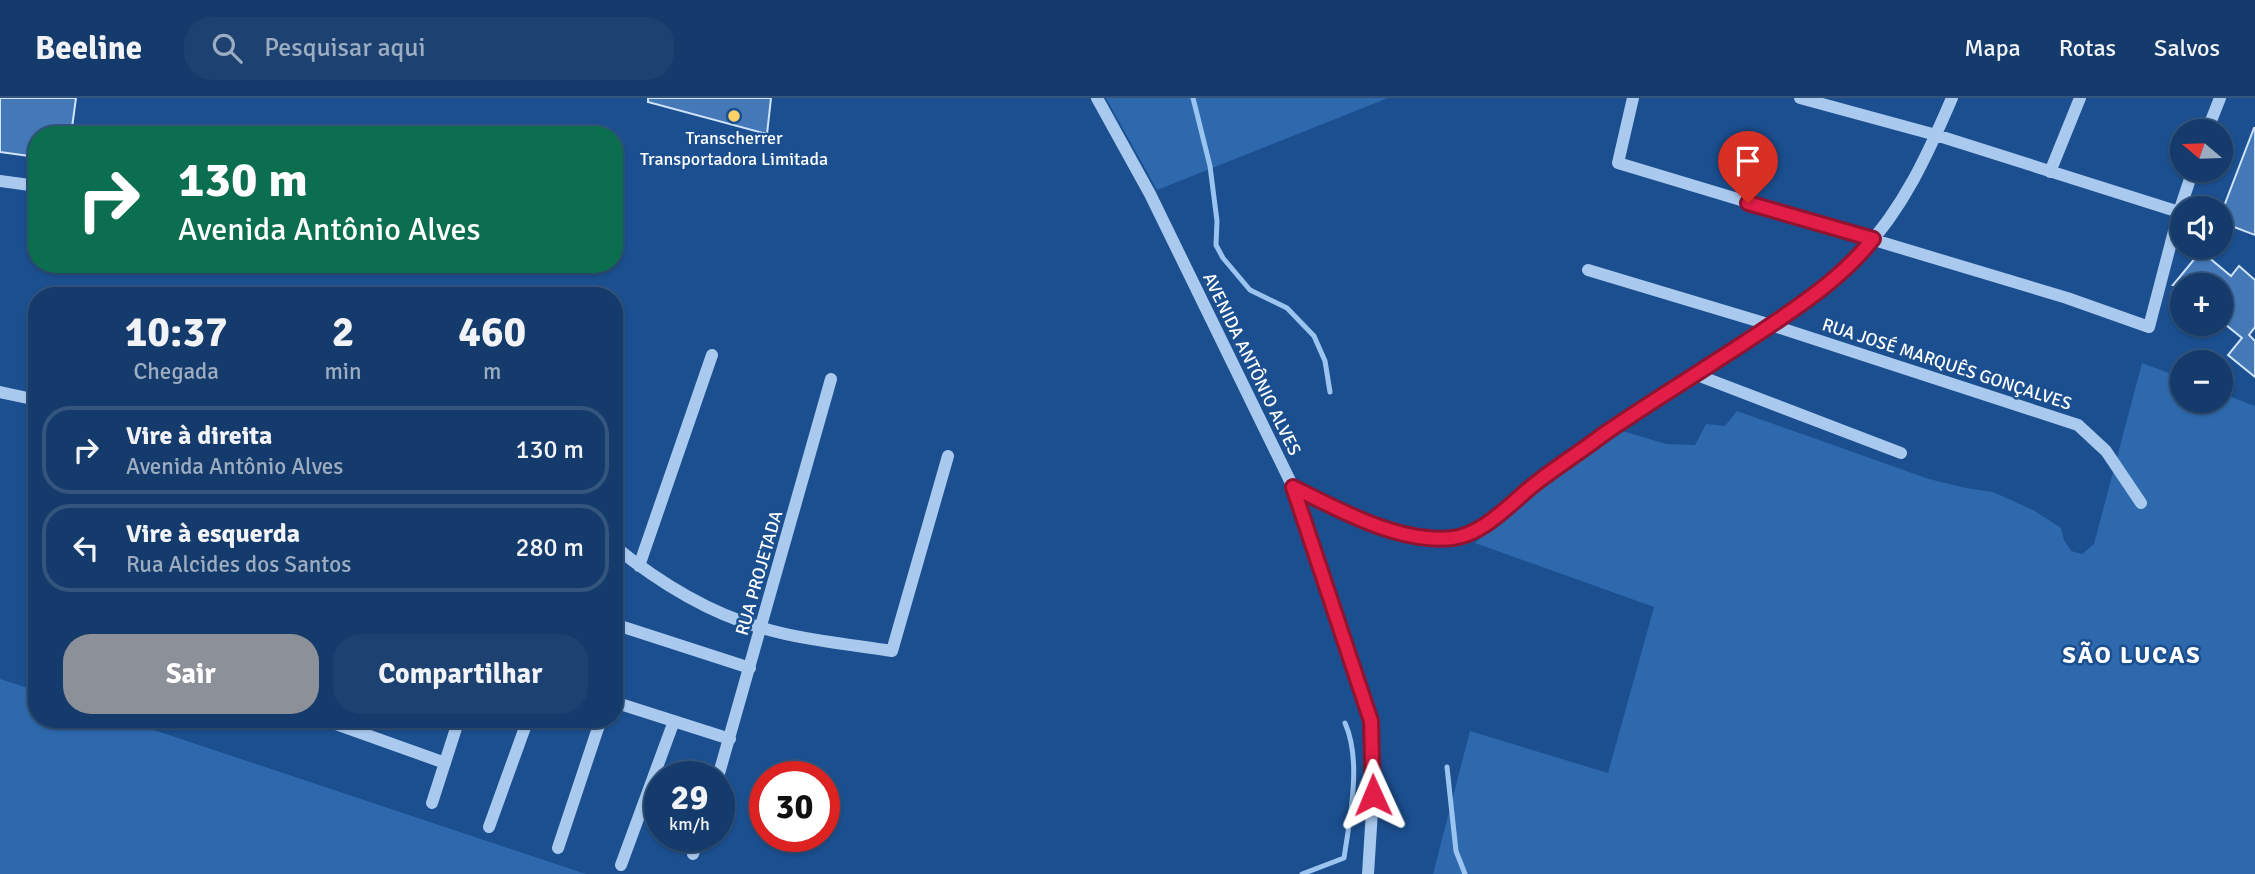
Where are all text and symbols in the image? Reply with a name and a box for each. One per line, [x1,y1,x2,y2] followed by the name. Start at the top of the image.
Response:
[184,17,674,80] search box
[35,28,142,69] text: Beeline
[208,29,246,67] icon: search
[264,32,425,64] text: Pesquisar aqui
[1964,33,2021,63] text: Mapa
[2059,33,2116,63] text: Rotas
[2154,33,2220,63] text: Salvos
[726,108,742,124] marker: Transcherrer Transportadora Limitada
[2170,119,2233,182] north arrow
[2170,119,2233,413] map controls
[640,127,828,170] place label: Transcherrer Transportadora Limitada
[1718,131,1778,203] pin
[1729,142,1767,180] icon: arrive
[178,150,308,210] text: 130 m
[63,154,154,245] icon: right
[2170,196,2233,259] button: sound
[178,210,480,249] text: Avenida Antônio Alves
[1198,269,1306,459] street label: AVENIDA ANTÔNIO ALVES
[2170,273,2233,336] button: +
[125,307,228,358] text: 10:37
[332,307,354,358] text: 2
[458,307,526,358] text: 460
[1820,313,2074,415] street label: RUA JOSÉ MARQUÊS GONÇALVES
[2170,350,2233,413] button: −
[133,357,219,386] text: Chegada
[324,357,362,386] text: min
[483,357,501,386] text: m
[126,420,272,452] text: Vire à direita
[67,431,105,469] icon: right
[515,434,584,466] text: 130 m
[126,452,343,481] text: Avenida Antônio Alves
[731,508,787,638] street label: RUA PROJETADA
[126,518,300,550] text: Vire à esquerda
[67,529,105,567] icon: left
[515,532,584,564] text: 280 m
[126,550,351,579] text: Rua Alcides dos Santos
[63,634,319,714] button: Sair
[333,634,588,714] button: Compartilhar
[2062,640,2202,670] district label: SÃO LUCAS
[1336,758,1410,832] position arrow
[749,761,840,852] speed limit sign: 30
[671,776,708,819] text: 29
[669,813,710,835] text: km/h

